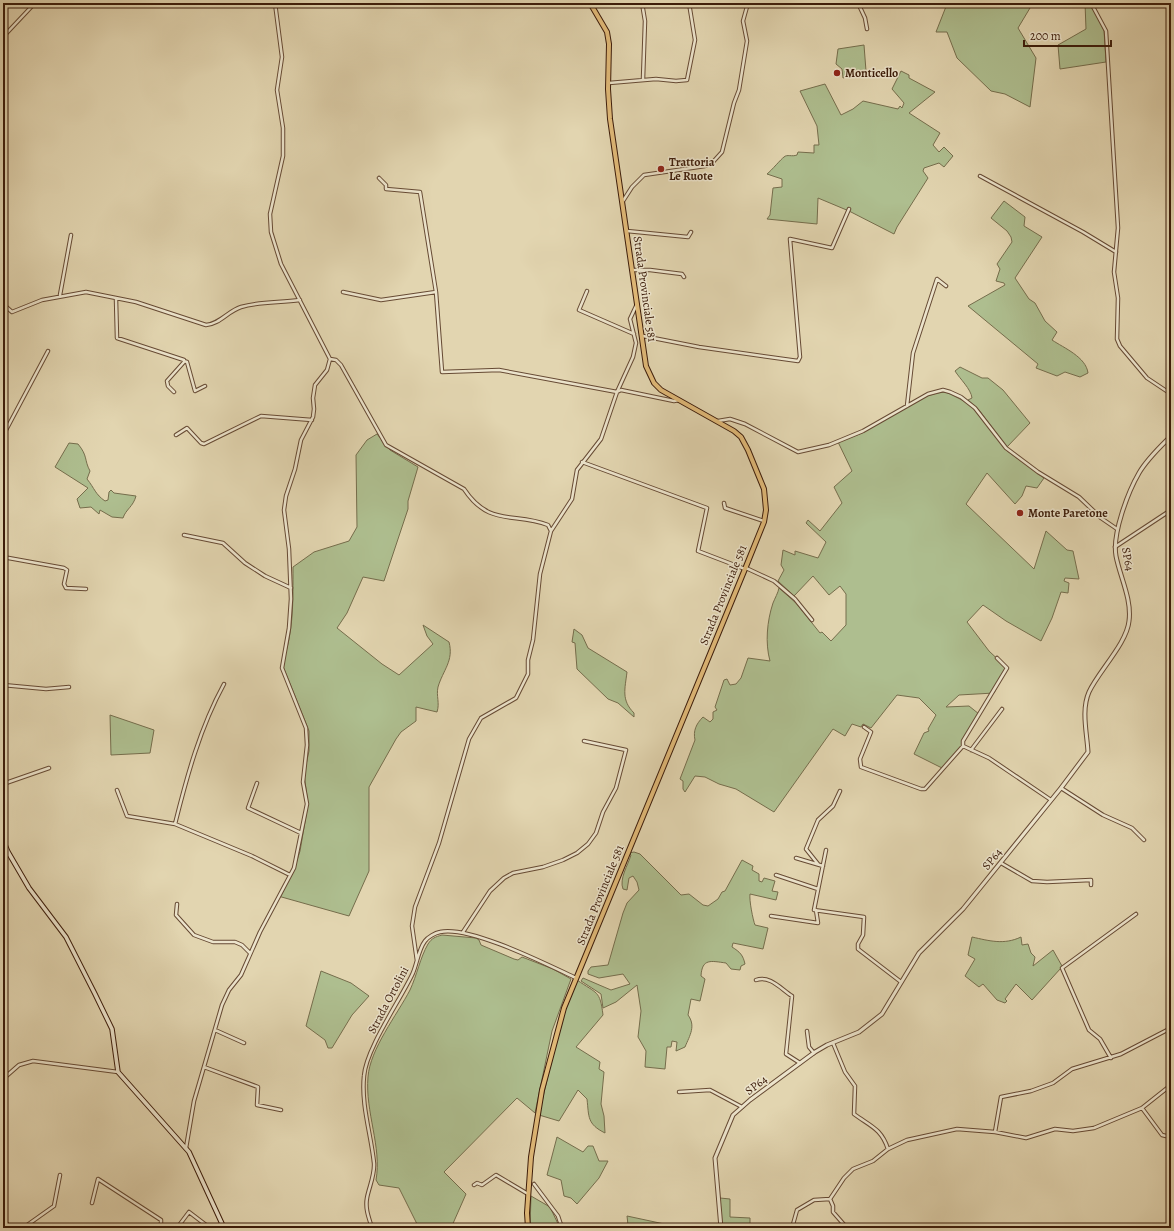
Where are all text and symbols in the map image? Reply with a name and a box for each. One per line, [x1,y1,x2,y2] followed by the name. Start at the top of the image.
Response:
[1024,22,1111,48] scale bar
[1030,28,1061,44] text: 200 m
[845,65,898,81] place label: Monticello
[832,68,842,78] marker: Monticello
[669,154,715,184] place label: Trattoria Le Ruote
[656,164,666,174] marker: Trattoria Le Ruote
[630,235,660,343] street label: Strada Provinciale 581
[1028,505,1108,521] place label: Monte Paretone
[1015,508,1025,518] marker: Monte Paretone
[696,543,750,647] street label: Strada Provinciale 581
[1118,546,1138,573] street label: SP64
[573,843,627,947] street label: Strada Provinciale 581
[978,844,1006,873] street label: SP64
[364,964,412,1036] street label: Strada Ortolini
[742,1071,771,1099] street label: SP64

